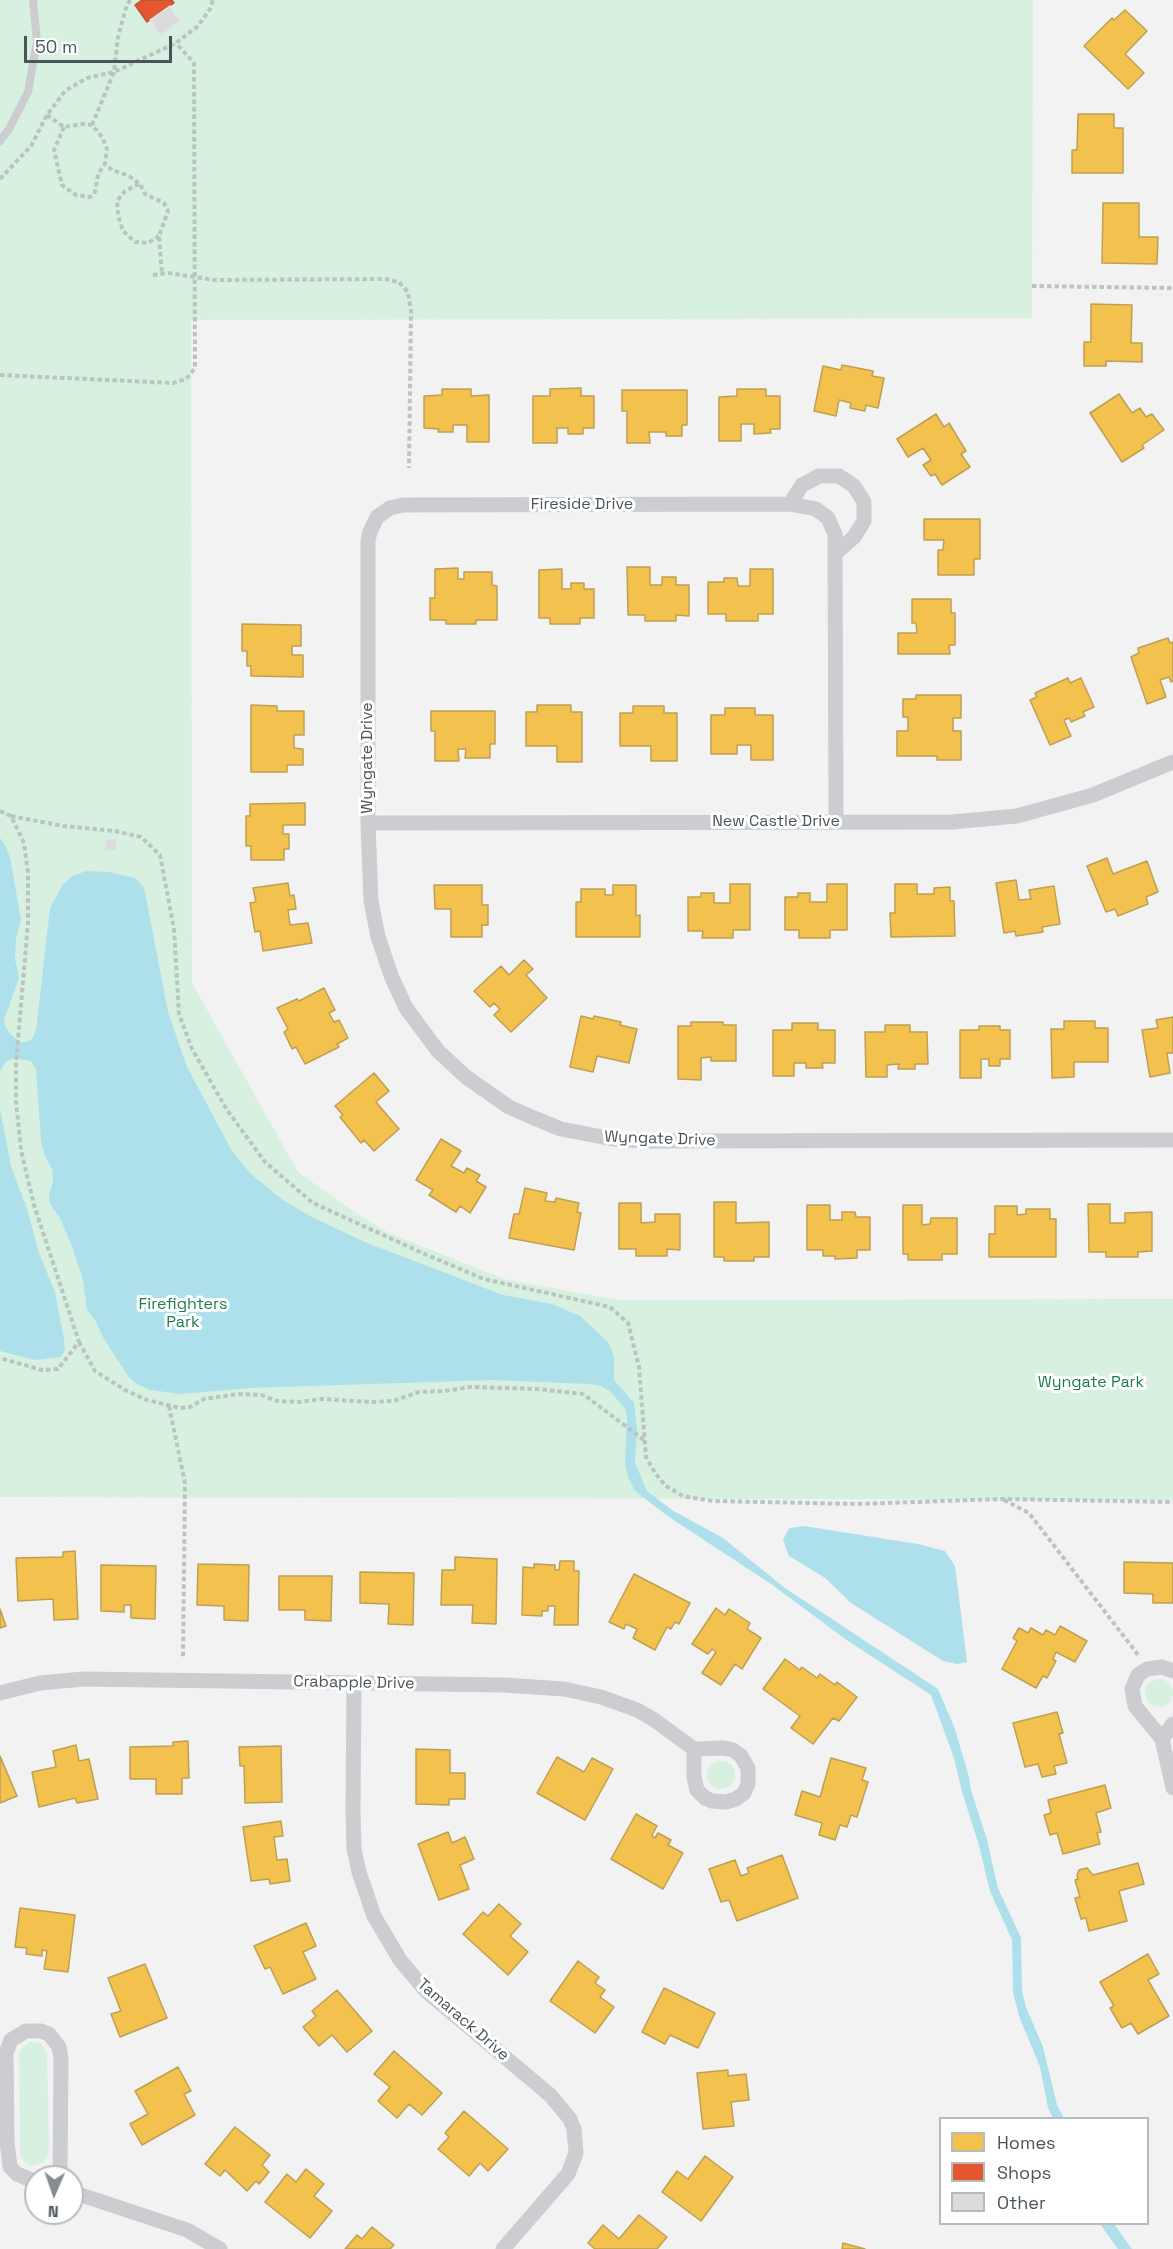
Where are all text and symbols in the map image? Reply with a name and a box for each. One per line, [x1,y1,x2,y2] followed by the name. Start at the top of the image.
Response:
[27,24,176,62] scale bar
[35,35,77,58] text: 50 m
[531,495,633,515] street label: Fireside Drive
[358,702,378,814] street label: Wyngate Drive
[712,812,840,832] street label: New Castle Drive
[604,1127,716,1151] street label: Wyngate Drive
[139,1295,227,1333] park label: Firefighters Park
[1038,1373,1144,1393] park label: Wyngate Park
[293,1672,415,1694] street label: Crabapple Drive
[413,1975,513,2065] street label: Tamarack Drive
[939,2117,1149,2225] legend
[997,2131,1056,2154] text: Homes
[997,2161,1051,2184] text: Shops
[24,2165,84,2225] north arrow
[997,2191,1046,2214] text: Other
[48,2201,59,2222] text: N

